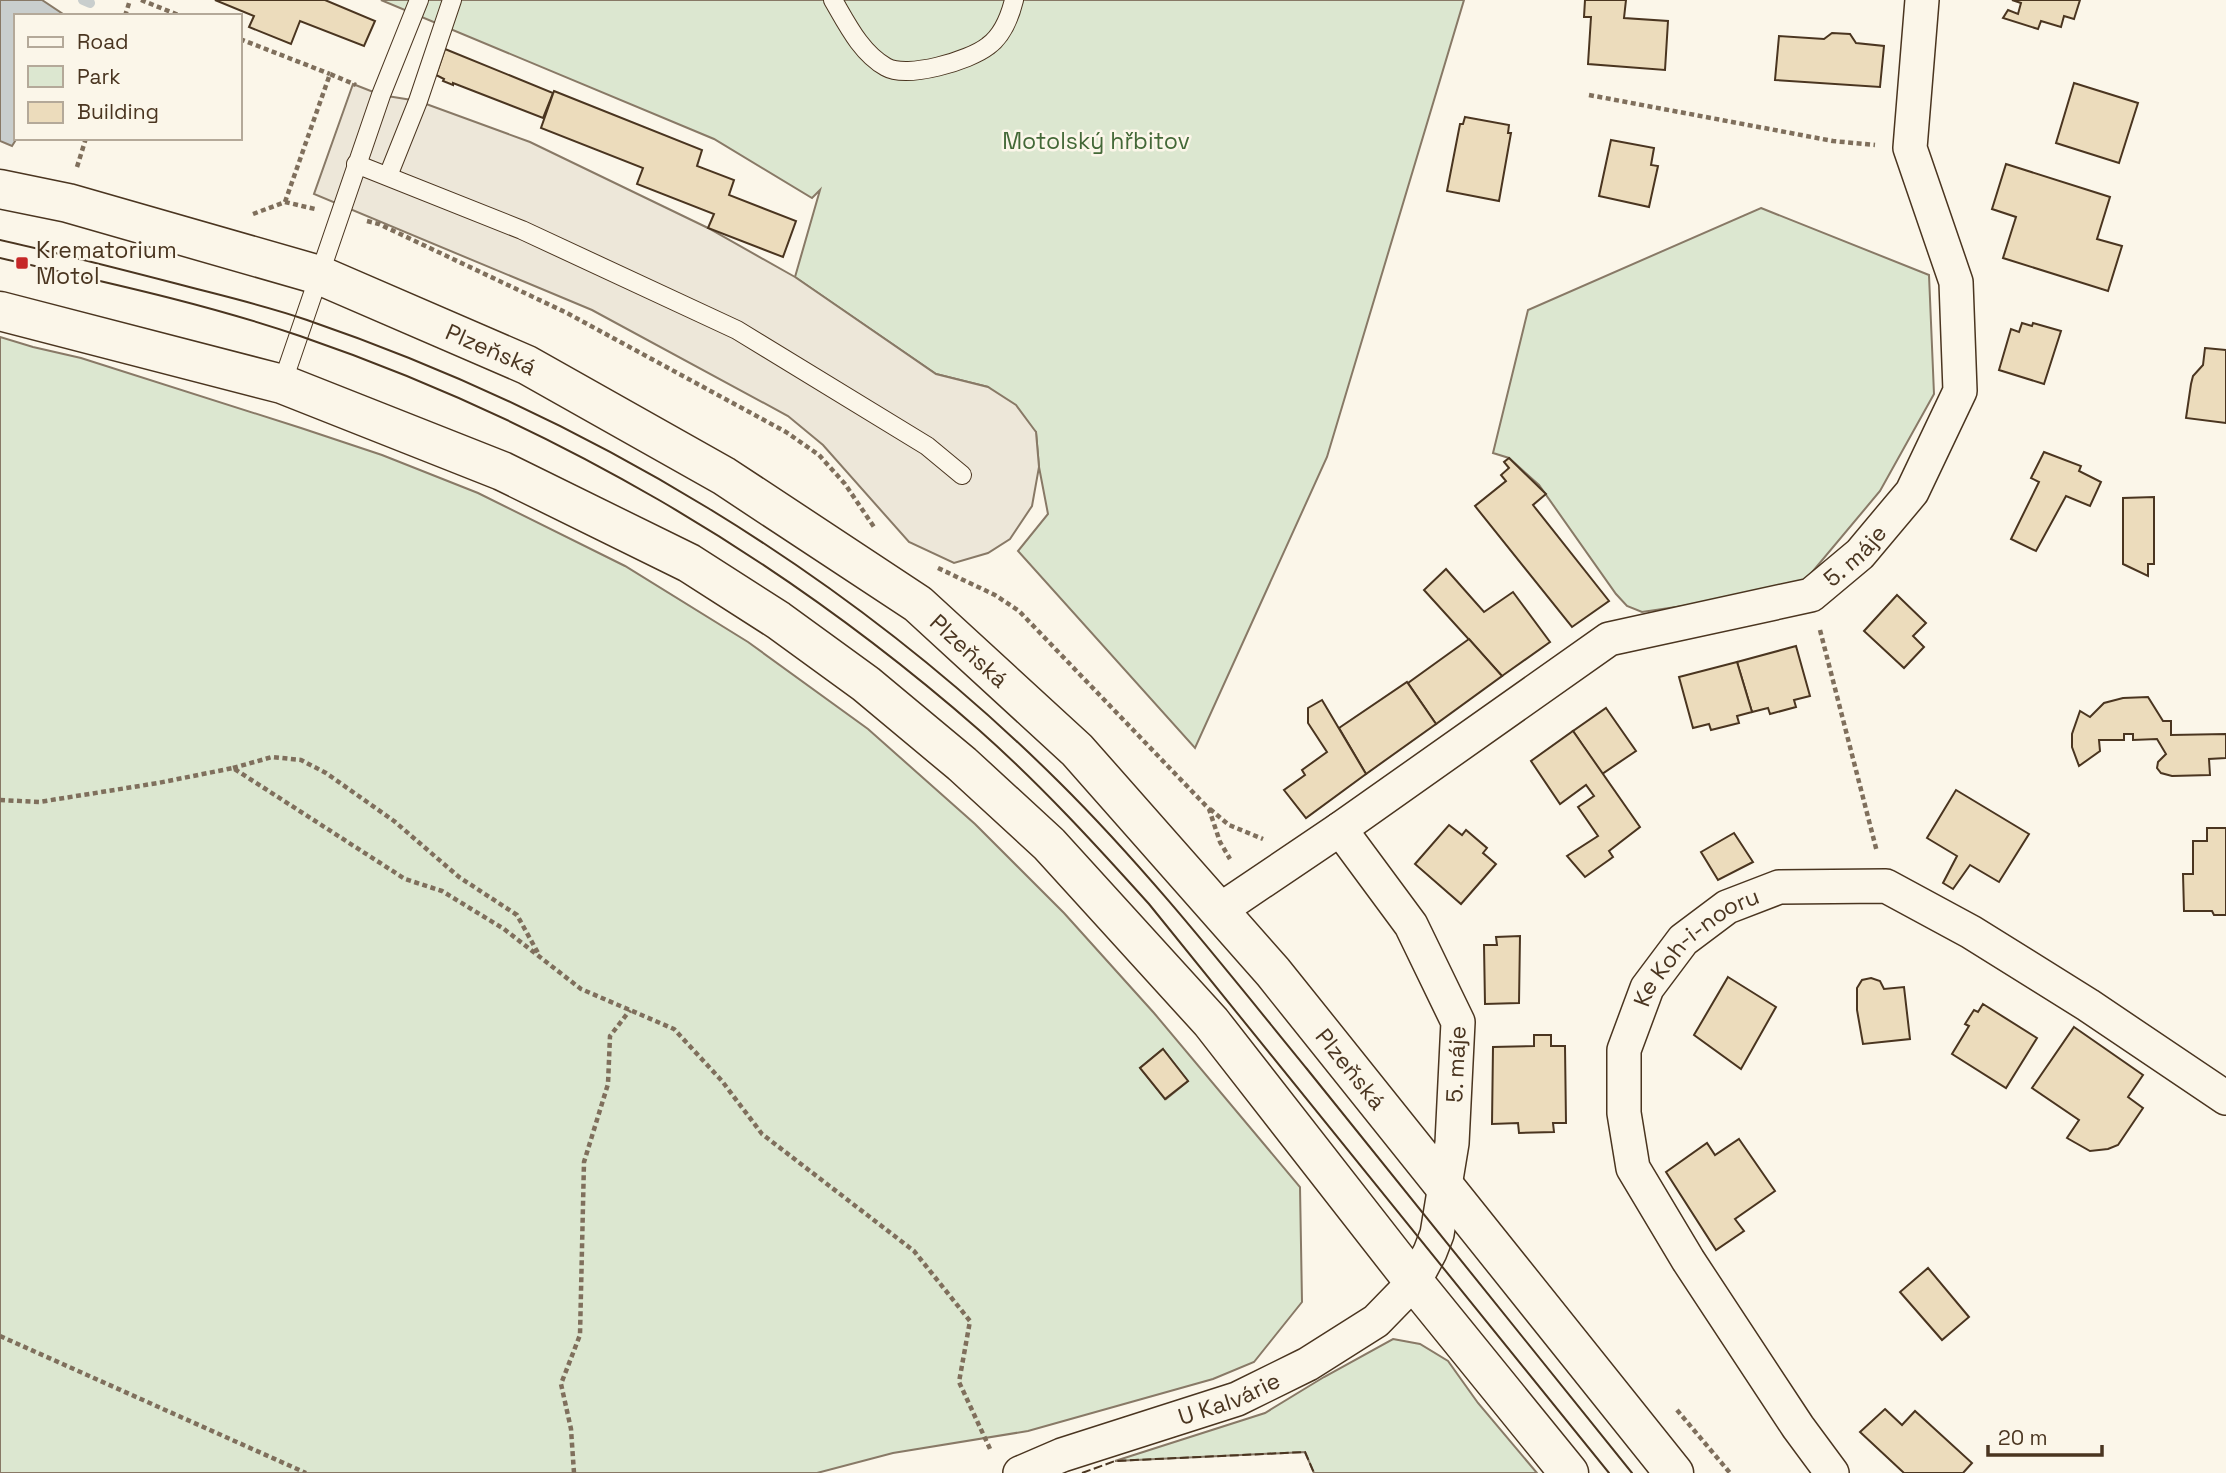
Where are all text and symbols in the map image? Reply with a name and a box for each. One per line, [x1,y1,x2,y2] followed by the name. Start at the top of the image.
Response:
[14,14,242,140] legend
[77,28,129,55] text: Road
[77,63,121,90] text: Park
[77,98,159,125] text: Building
[1002,126,1190,156] park label: Motolský hřbitov
[36,235,177,291] place label: Krematorium Motol
[14,255,30,271] marker: Krematorium Motol
[441,317,542,382] street label: Plzeňská
[1817,518,1893,593] street label: 5. máje
[923,607,1015,694] street label: Plzeňská
[1626,881,1763,1011] street label: Ke Koh-i-nooru
[1309,1022,1392,1116] street label: Plzeňská
[1439,1025,1473,1103] street label: 5. máje
[1174,1365,1285,1432] street label: U Kalvárie
[1988,1414,2102,1458] scale bar
[1998,1424,2048,1451] text: 20 m

